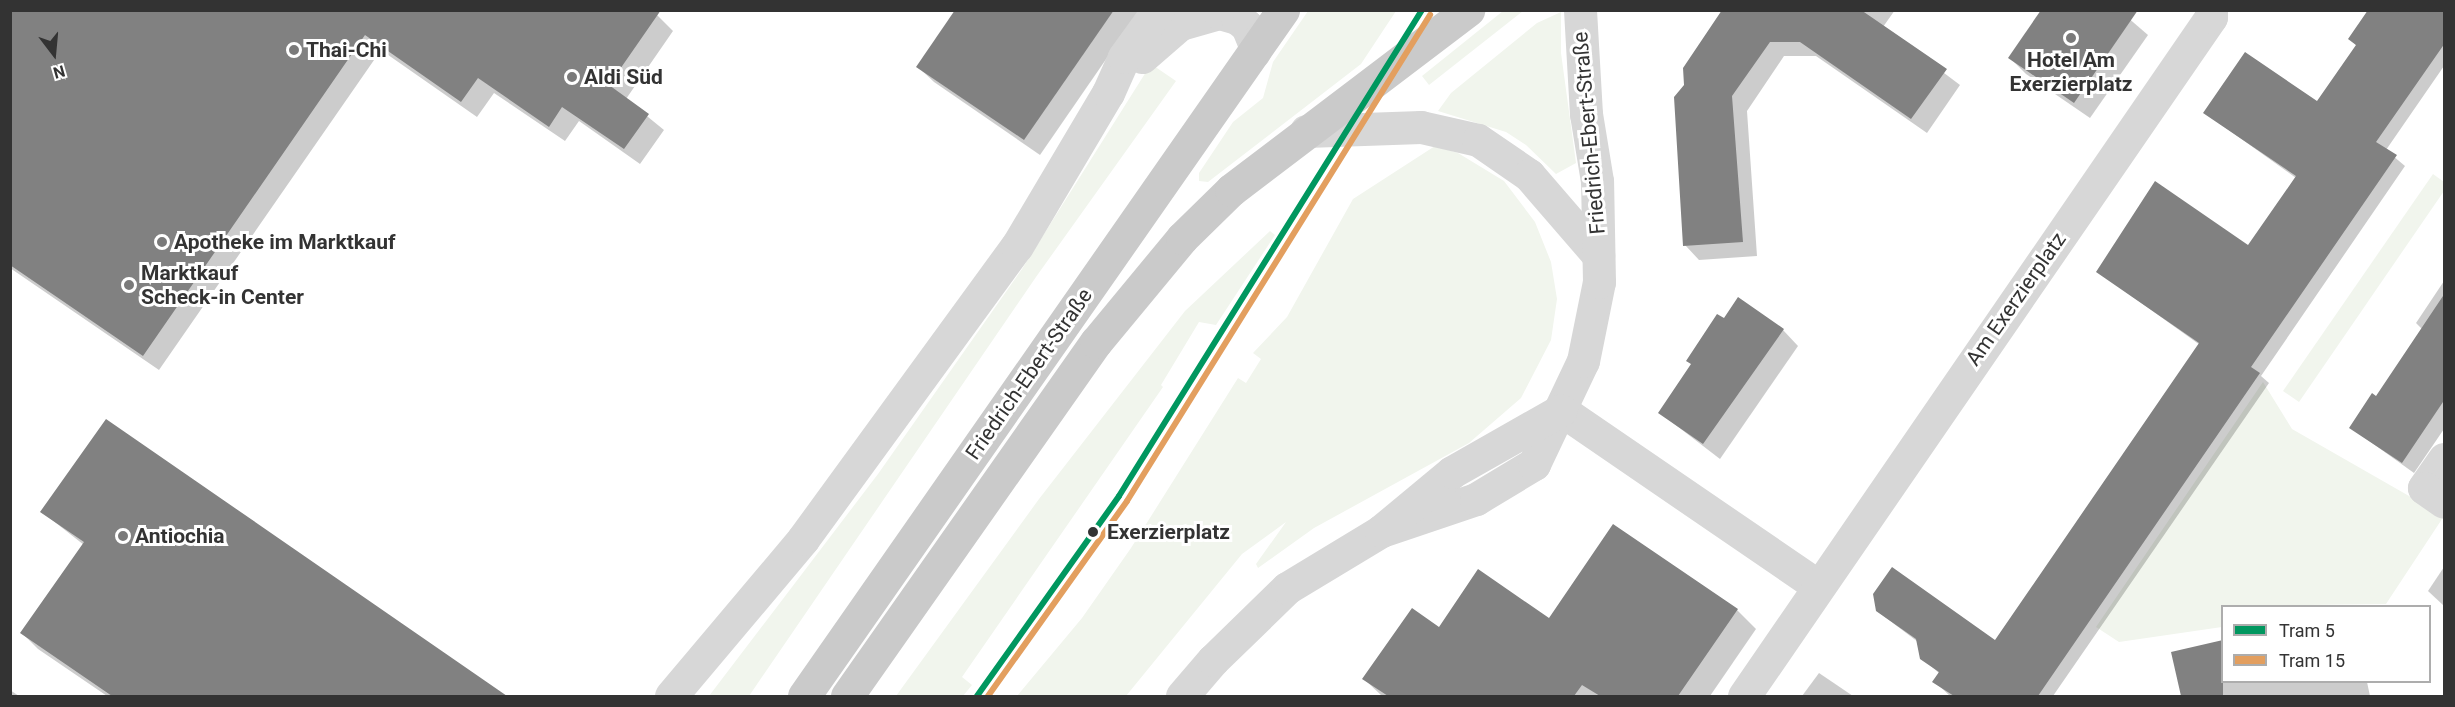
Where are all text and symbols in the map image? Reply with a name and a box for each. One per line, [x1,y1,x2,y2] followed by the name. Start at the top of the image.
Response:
[24,24,84,84] north arrow
[1568,31,1610,235] street label: Friedrich-Ebert-Straße
[2064,31,2078,45] marker: Hotel Am Exerzierplatz
[306,37,387,63] place label: Thai-Chi
[287,43,301,57] marker: Thai-Chi
[2010,47,2132,97] place label: Hotel Am Exerzierplatz
[51,61,67,82] text: N
[584,64,663,90] place label: Aldi Süd
[565,70,579,84] marker: Aldi Süd
[1961,227,2071,371] street label: Am Exerzierplatz
[174,229,396,255] place label: Apotheke im Marktkauf
[155,235,169,249] marker: Apotheke im Marktkauf
[141,260,304,310] place label: Marktkauf Scheck-in Center
[122,278,136,292] marker: Marktkauf Scheck-in Center
[960,283,1098,465] street label: Friedrich-Ebert-Straße
[1107,519,1230,545] place label: Exerzierplatz
[135,523,225,549] place label: Antiochia
[1084,523,1102,541] marker: Exerzierplatz
[116,529,130,543] marker: Antiochia
[2221,605,2431,683] legend
[2279,620,2335,641] text: Tram 5
[2279,650,2345,671] text: Tram 15

